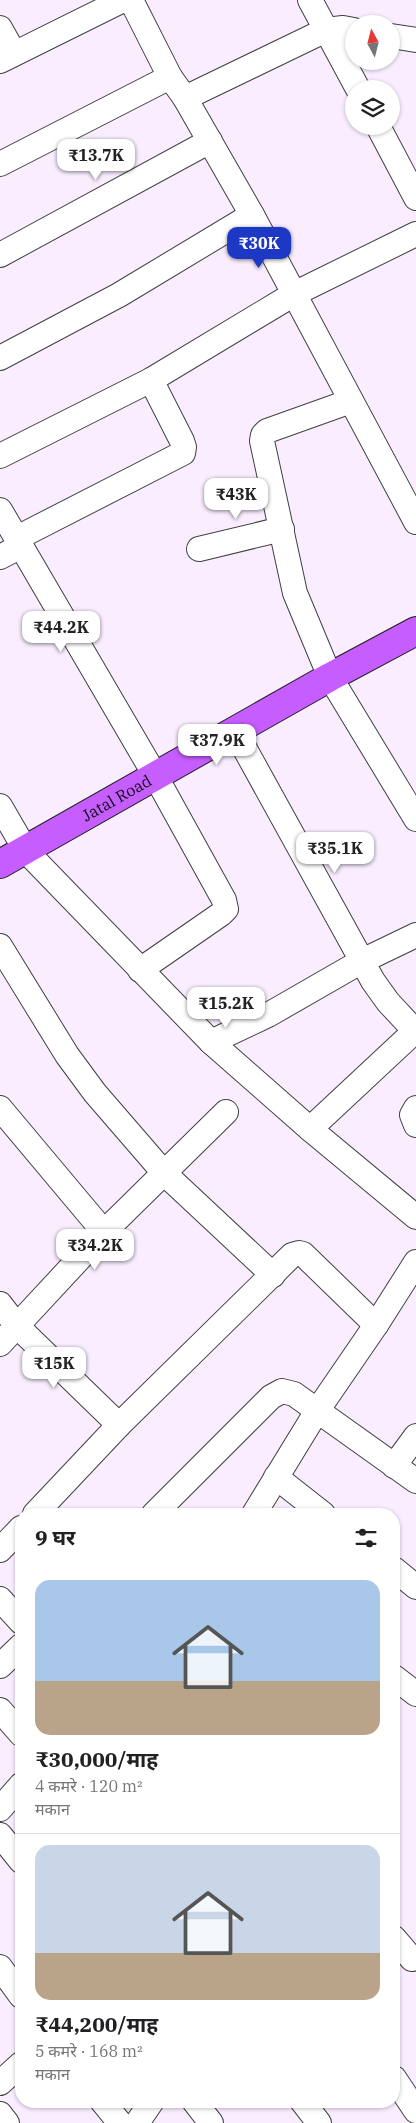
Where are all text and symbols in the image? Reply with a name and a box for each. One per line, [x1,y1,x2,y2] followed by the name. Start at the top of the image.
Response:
[345,15,400,70] north arrow
[345,15,400,135] map controls
[345,80,400,135] button: layers
[55,138,137,181] pin: ₹13.7K
[68,145,124,165] text: ₹13.7K
[229,226,289,269] pin: ₹30K
[238,233,280,253] text: ₹30K
[206,478,266,520] pin: ₹43K
[215,484,257,504] text: ₹43K
[20,610,102,653] pin: ₹44.2K
[33,617,89,637] text: ₹44.2K
[176,724,258,766] pin: ₹37.9K
[189,730,245,750] text: ₹37.9K
[78,770,155,826] street label: Jatal Road
[294,832,376,874] pin: ₹35.1K
[307,838,363,858] text: ₹35.1K
[185,986,267,1029] pin: ₹15.2K
[198,993,254,1013] text: ₹15.2K
[54,1228,136,1271] pin: ₹34.2K
[67,1235,123,1255] text: ₹34.2K
[24,1346,84,1389] pin: ₹15K
[33,1353,75,1373] text: ₹15K
[35,1523,75,1551] text: 9 घर
[352,1524,380,1552] icon: filters
[163,1612,253,1702] icon: home
[35,1745,158,1773] text: ₹30,000/माह
[35,1776,143,1796] text: 4 कमरे · 120 m²
[35,1799,70,1819] text: मकान
[163,1878,253,1968] icon: home
[35,2010,158,2038] text: ₹44,200/माह
[35,2041,143,2061] text: 5 कमरे · 168 m²
[35,2064,70,2084] text: मकान

